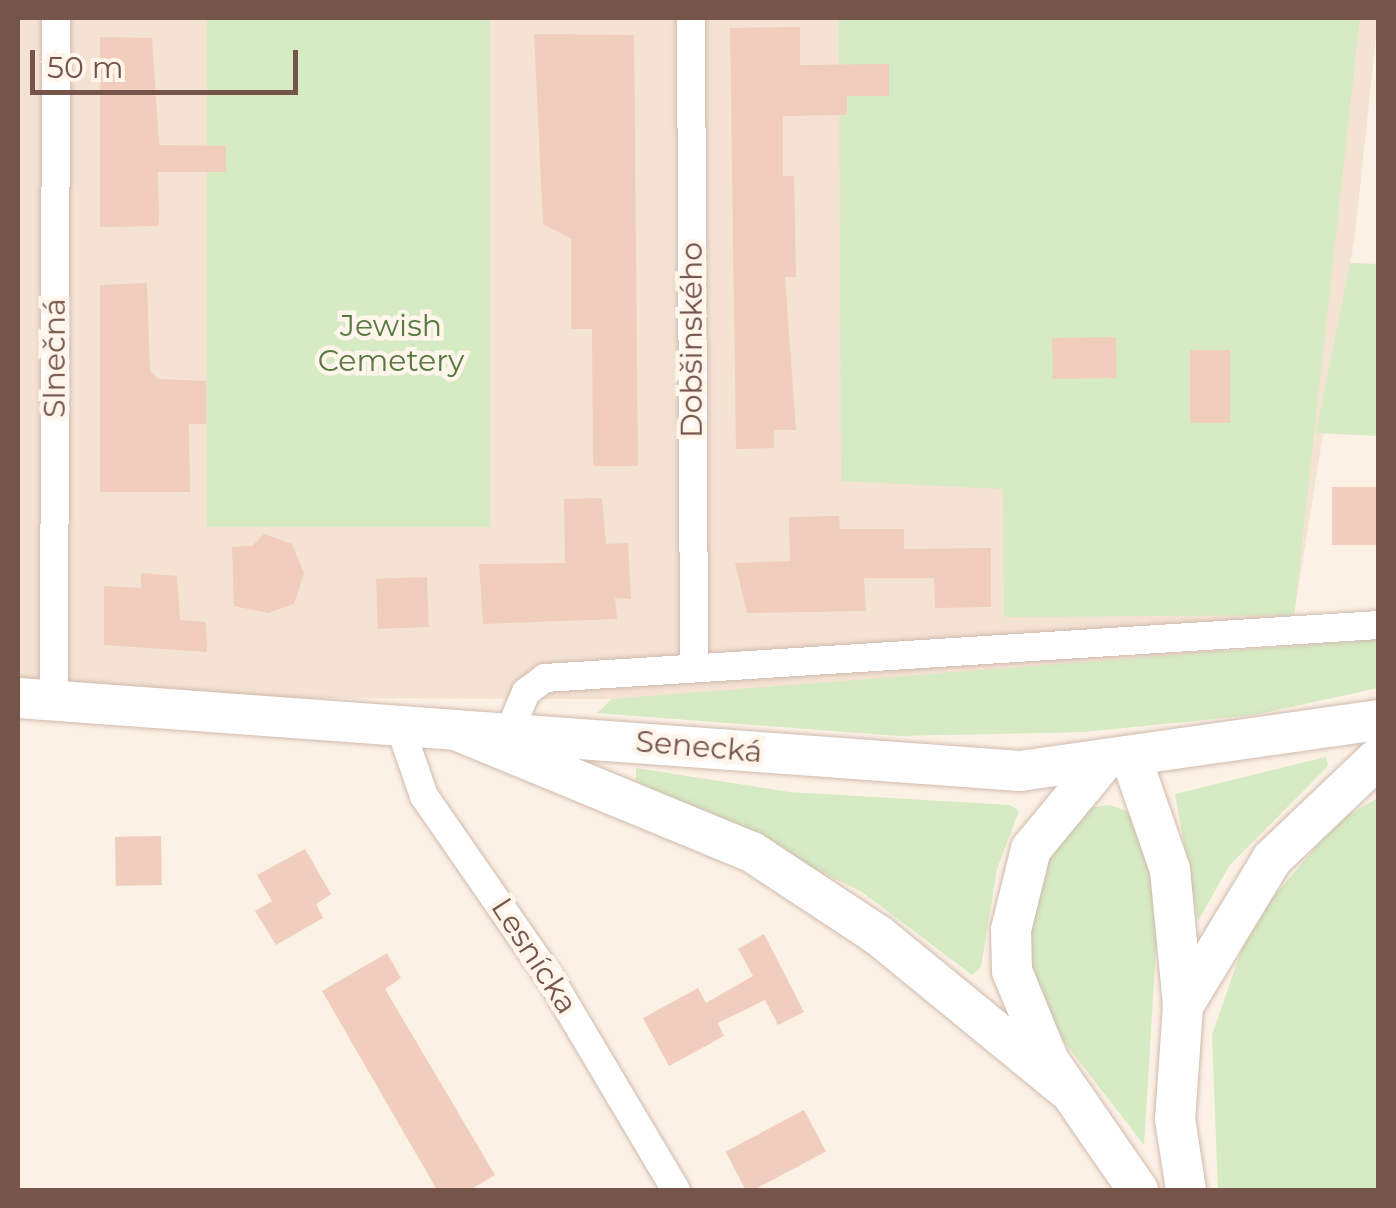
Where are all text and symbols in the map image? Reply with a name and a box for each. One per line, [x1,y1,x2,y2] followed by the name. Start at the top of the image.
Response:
[35,30,302,92] scale bar
[47,49,124,86] text: 50 m
[674,242,710,438] street label: Dobšinského
[37,298,73,418] street label: Slnečná
[318,308,464,378] park label: Jewish Cemetery
[634,724,764,770] street label: Senecká
[483,891,585,1021] street label: Lesnícka

